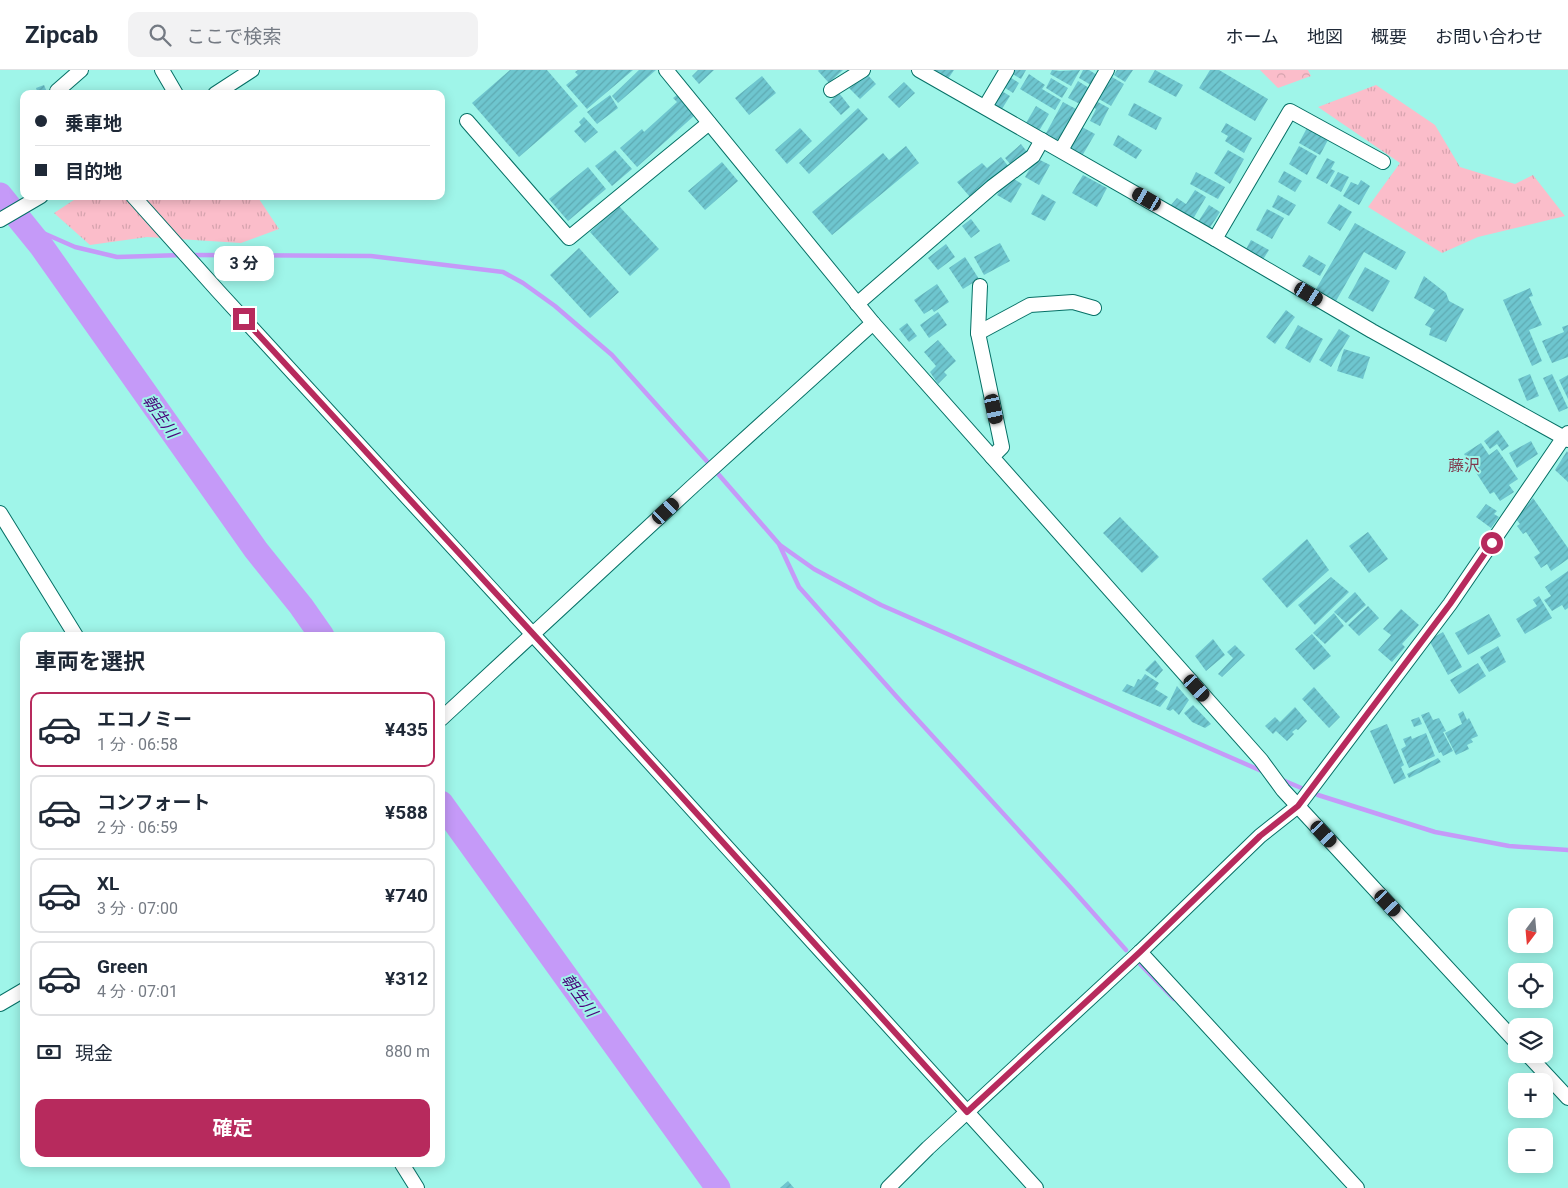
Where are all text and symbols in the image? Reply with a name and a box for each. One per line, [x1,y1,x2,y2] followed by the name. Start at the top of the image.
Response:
[128,12,478,57] search box
[25,21,98,49] text: Zipcab
[146,21,174,49] icon: search
[186,25,281,48] text: ここで検索
[1226,26,1279,47] text: ホーム
[1307,26,1343,47] text: 地図
[1371,26,1407,47] text: 概要
[1435,26,1543,47] text: お問い合わせ
[65,112,122,135] text: 乗車地
[65,160,122,183] text: 目的地
[1130,185,1163,213] car
[214,246,274,282] callout: 3 分
[229,254,259,273] text: 3 分
[1292,280,1325,308] car
[233,308,255,330] route end
[139,391,183,443] water label: 朝生川
[983,393,1004,425] car
[1448,456,1480,475] district label: 藤沢
[649,495,682,527] car
[1481,532,1503,554] route start
[35,649,145,674] text: 車両を選択
[1181,672,1212,704] car
[37,707,82,752] icon: car
[97,708,192,731] text: エコノミー
[385,718,428,741] text: ¥435
[97,735,178,754] text: 1 分 · 06:58
[37,790,82,835] icon: car
[97,791,210,814] text: コンフォート
[385,801,428,824] text: ¥588
[97,818,178,837] text: 2 分 · 06:59
[1308,818,1339,850] car
[97,872,119,895] text: XL
[37,873,82,918] icon: car
[385,884,428,907] text: ¥740
[1372,887,1403,919] car
[97,899,178,918] text: 3 分 · 07:00
[1508,908,1552,952] north arrow
[1508,908,1553,1173] map controls
[97,955,148,978] text: Green
[37,956,82,1001] icon: car
[1508,963,1553,1008] button: locate
[385,967,428,990] text: ¥312
[558,970,603,1022] water label: 朝生川
[97,982,178,1001] text: 4 分 · 07:01
[1508,1018,1553,1063] button: layers
[35,1038,63,1066] icon: cash
[75,1042,113,1065] text: 現金
[385,1042,430,1061] text: 880 m
[1508,1073,1553,1118] button: +
[35,1099,430,1157] button: 確定
[1508,1128,1553,1173] button: −

